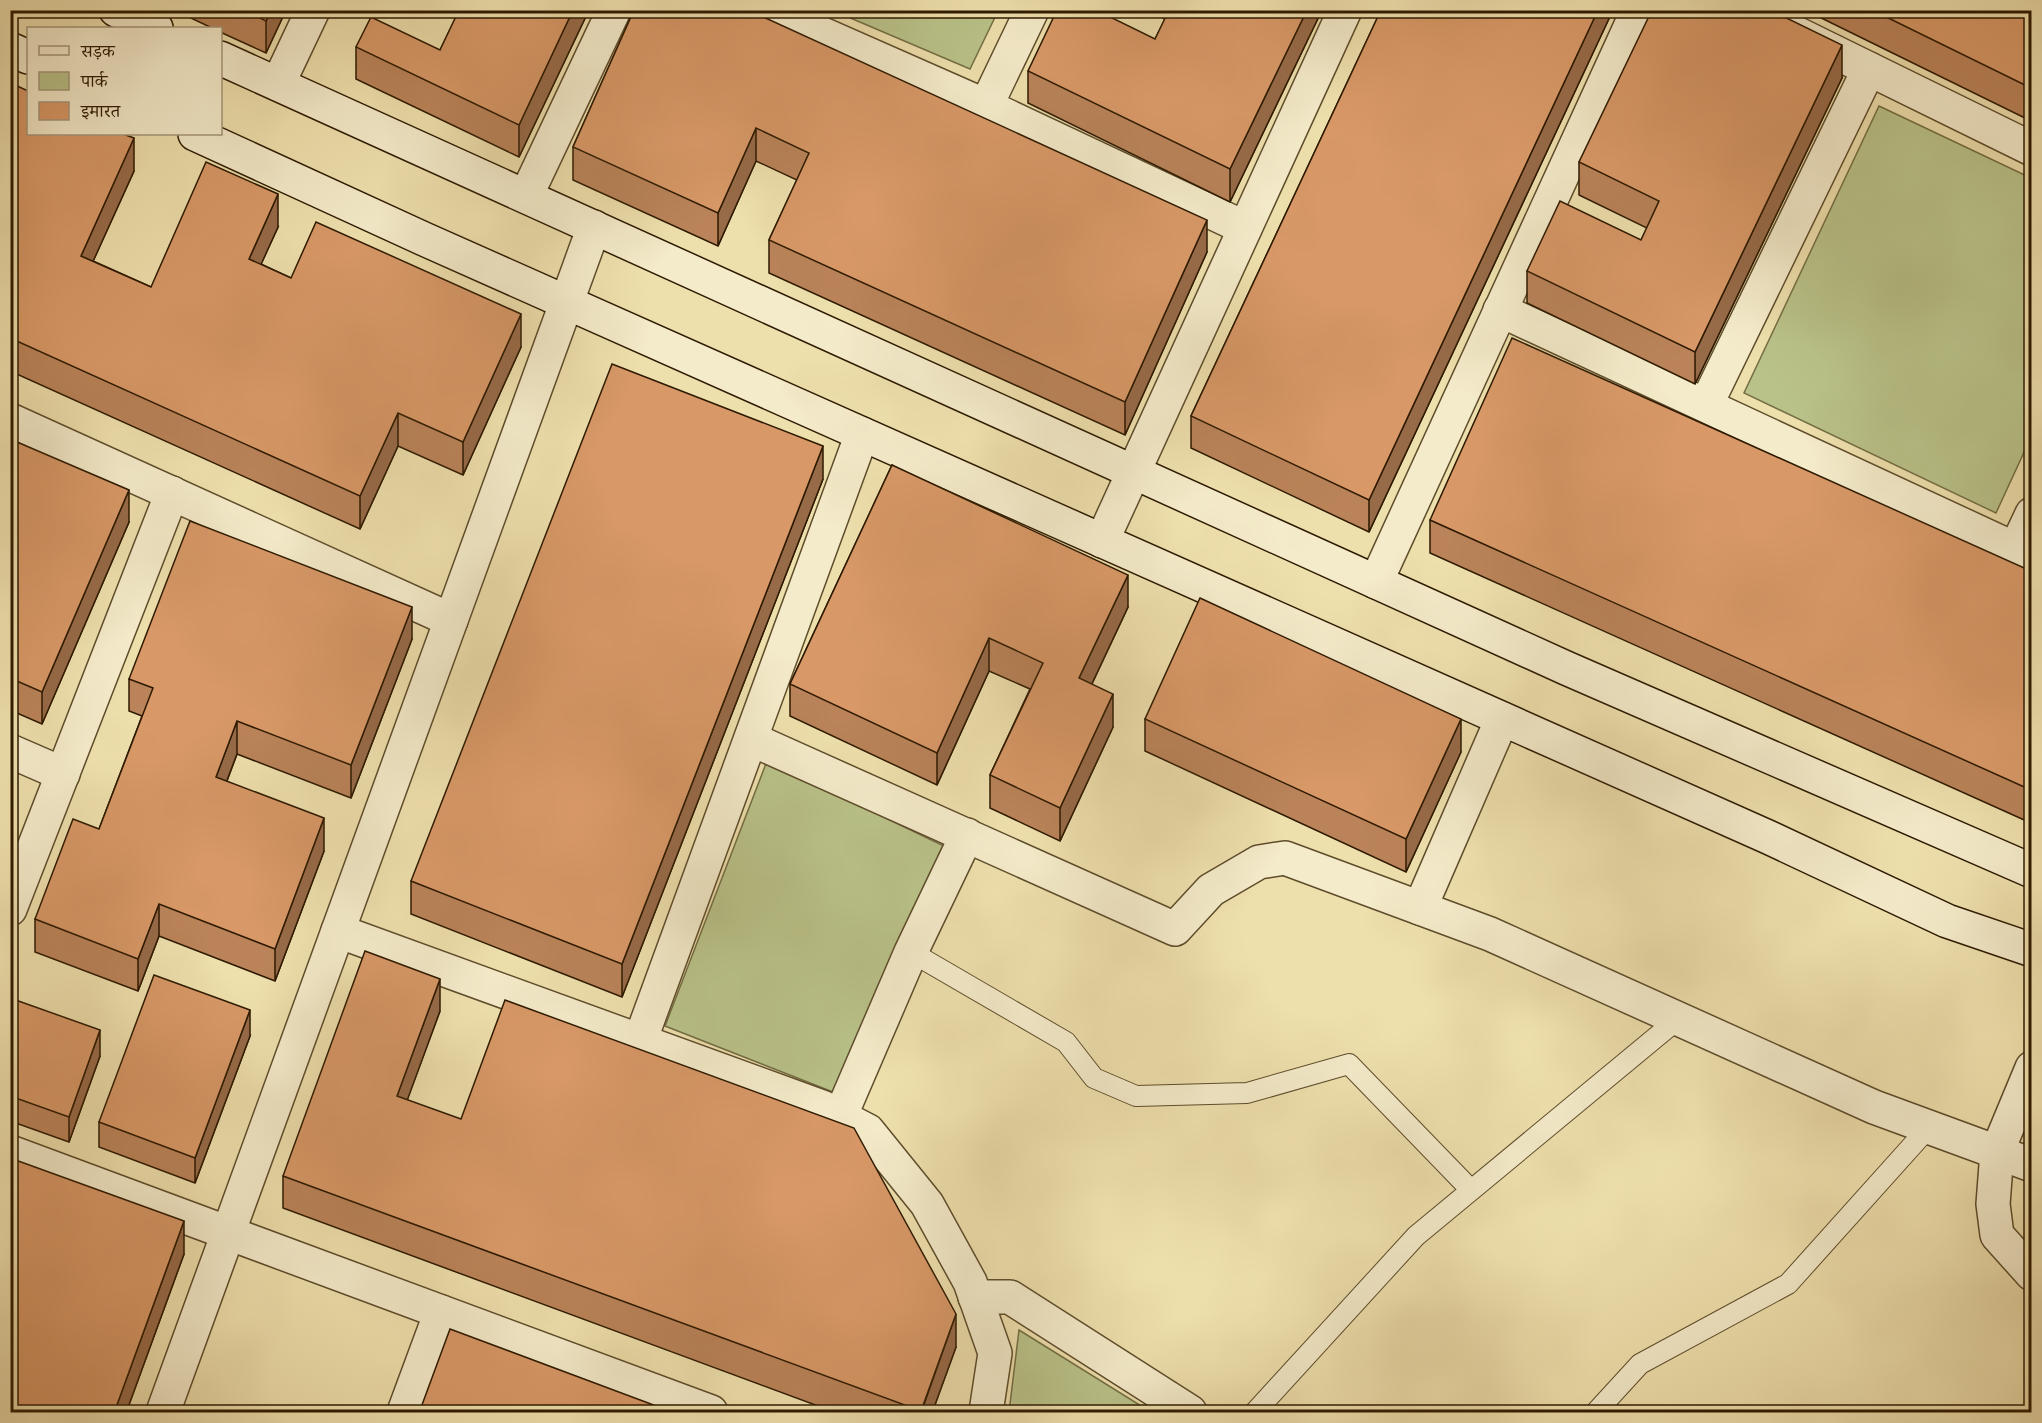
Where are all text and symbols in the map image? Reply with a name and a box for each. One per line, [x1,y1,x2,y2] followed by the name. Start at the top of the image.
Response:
[27,27,222,135] legend
[80,40,116,65] text: सड़क
[80,70,109,95] text: पार्क
[80,100,121,125] text: इमारत

